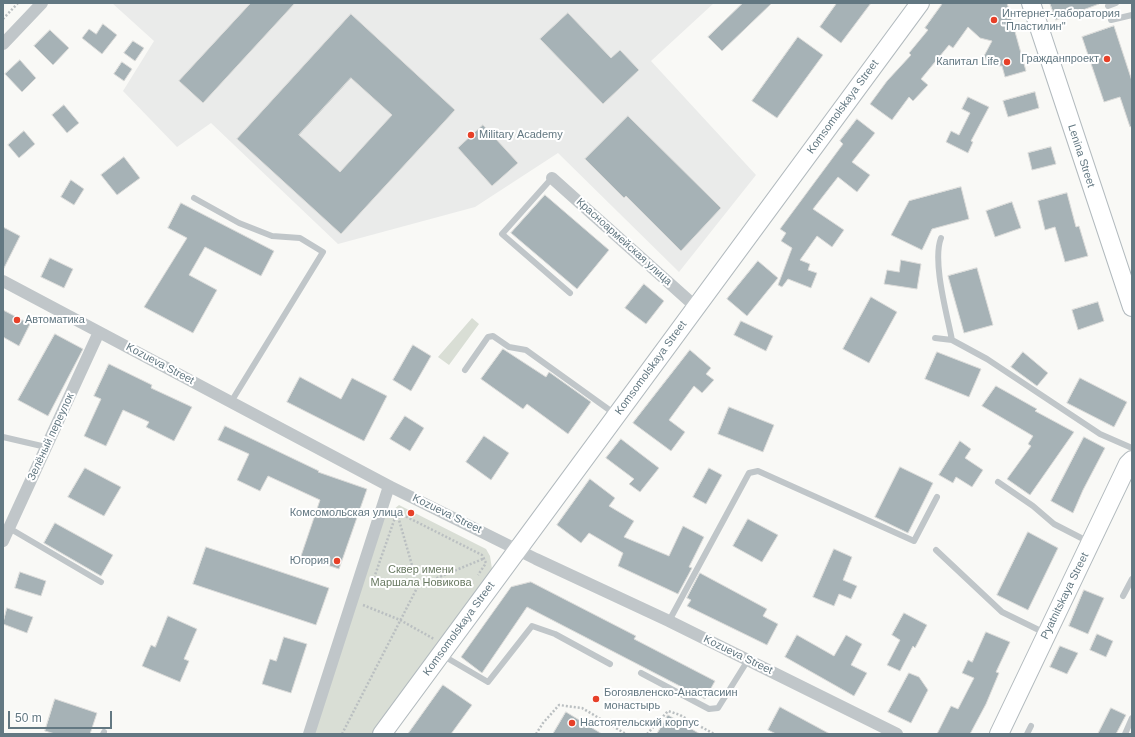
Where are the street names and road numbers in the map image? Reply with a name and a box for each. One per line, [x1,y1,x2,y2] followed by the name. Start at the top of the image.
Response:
[804,57,882,157] street label: Komsomolskaya Street
[1065,123,1097,189] street label: Lenina Street
[573,196,675,288] street label: Красноармейская улица
[612,318,690,418] street label: Komsomolskaya Street
[124,341,196,387] street label: Kozueva Street
[25,391,77,483] street label: Зелёный переулок
[410,492,484,536] street label: Kozueva Street
[1038,551,1092,641] street label: Pyatnitskaya Street
[420,579,498,679] street label: Komsomolskaya Street
[701,633,775,677] street label: Kozueva Street

